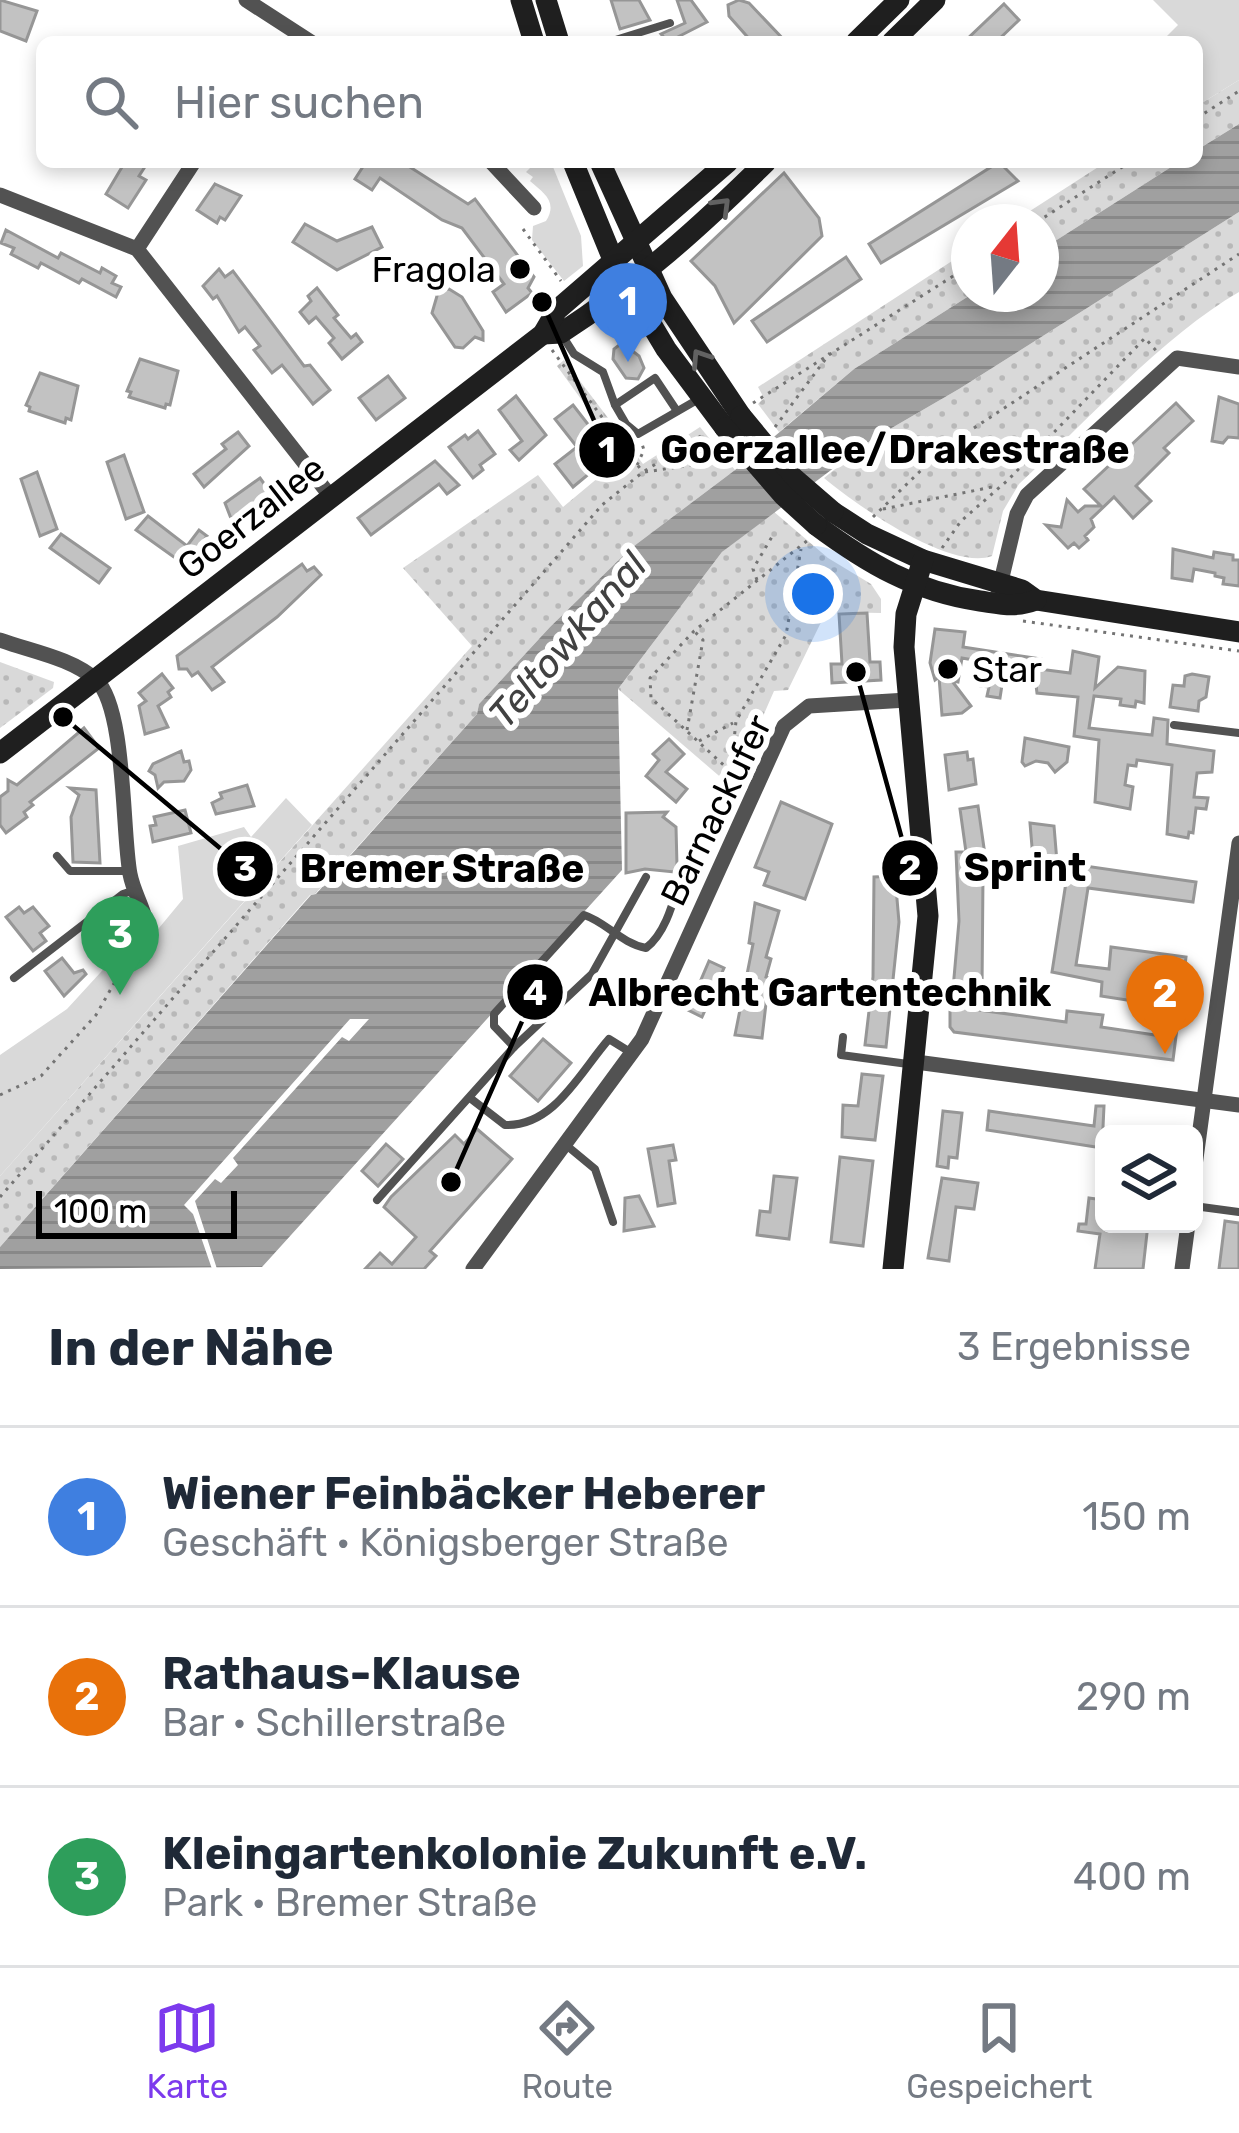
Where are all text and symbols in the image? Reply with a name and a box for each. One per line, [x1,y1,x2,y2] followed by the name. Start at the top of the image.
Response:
[36,36,1203,168] search box
[78,69,144,135] icon: search
[174,76,424,129] text: Hier suchen
[708,198,730,220] one-way arrow
[951,204,1059,312] north arrow
[371,248,496,291] place label: Fragola
[507,256,533,282] marker: Fragola
[589,263,667,362] pin: 1
[693,349,715,371] one-way arrow
[577,412,1154,487] callout: Goerzallee/Drakestraße
[660,427,1130,473] text: Goerzallee/Drakestraße
[598,428,616,471] text: 1
[169,446,333,588] street label: Goerzallee
[479,543,657,737] water label: Teltowkanal
[783,564,843,624] your location
[972,648,1042,691] place label: Star
[935,656,961,682] marker: Star
[651,707,781,912] street label: Barnackufer
[880,830,1111,905] callout: Sprint
[215,831,609,906] callout: Bremer Straße
[964,845,1086,891] text: Sprint
[300,846,584,892] text: Bremer Straße
[898,846,922,889] text: 2
[233,847,257,890] text: 3
[81,896,159,995] pin: 3
[505,955,1076,1030] callout: Albrecht Gartentechnik
[1126,955,1204,1054] pin: 2
[589,970,1052,1016] text: Albrecht Gartentechnik
[523,971,547,1014] text: 4
[1095,1125,1203,1233] map controls
[1095,1125,1203,1233] button: layers
[36,1185,237,1238] scale bar
[54,1192,147,1231] text: 100 m
[48,1317,334,1378] text: In der Nähe
[957,1324,1191,1370] text: 3 Ergebnisse
[162,1467,765,1520] text: Wiener Feinbäcker Heberer
[77,1494,97,1540] text: 1
[1082,1494,1191,1540] text: 150 m
[162,1520,728,1566] text: Geschäft · Königsberger Straße
[162,1647,521,1700] text: Rathaus-Klause
[74,1674,100,1720] text: 2
[1076,1674,1191,1720] text: 290 m
[162,1700,506,1746] text: Bar · Schillerstraße
[162,1827,867,1880] text: Kleingartenkolonie Zukunft e.V.
[74,1854,100,1900] text: 3
[1073,1854,1191,1900] text: 400 m
[162,1880,537,1926] text: Park · Bremer Straße
[147,1995,228,2106] tab: Karte
[521,1995,613,2106] tab: Route
[906,1995,1092,2106] tab: Gespeichert

